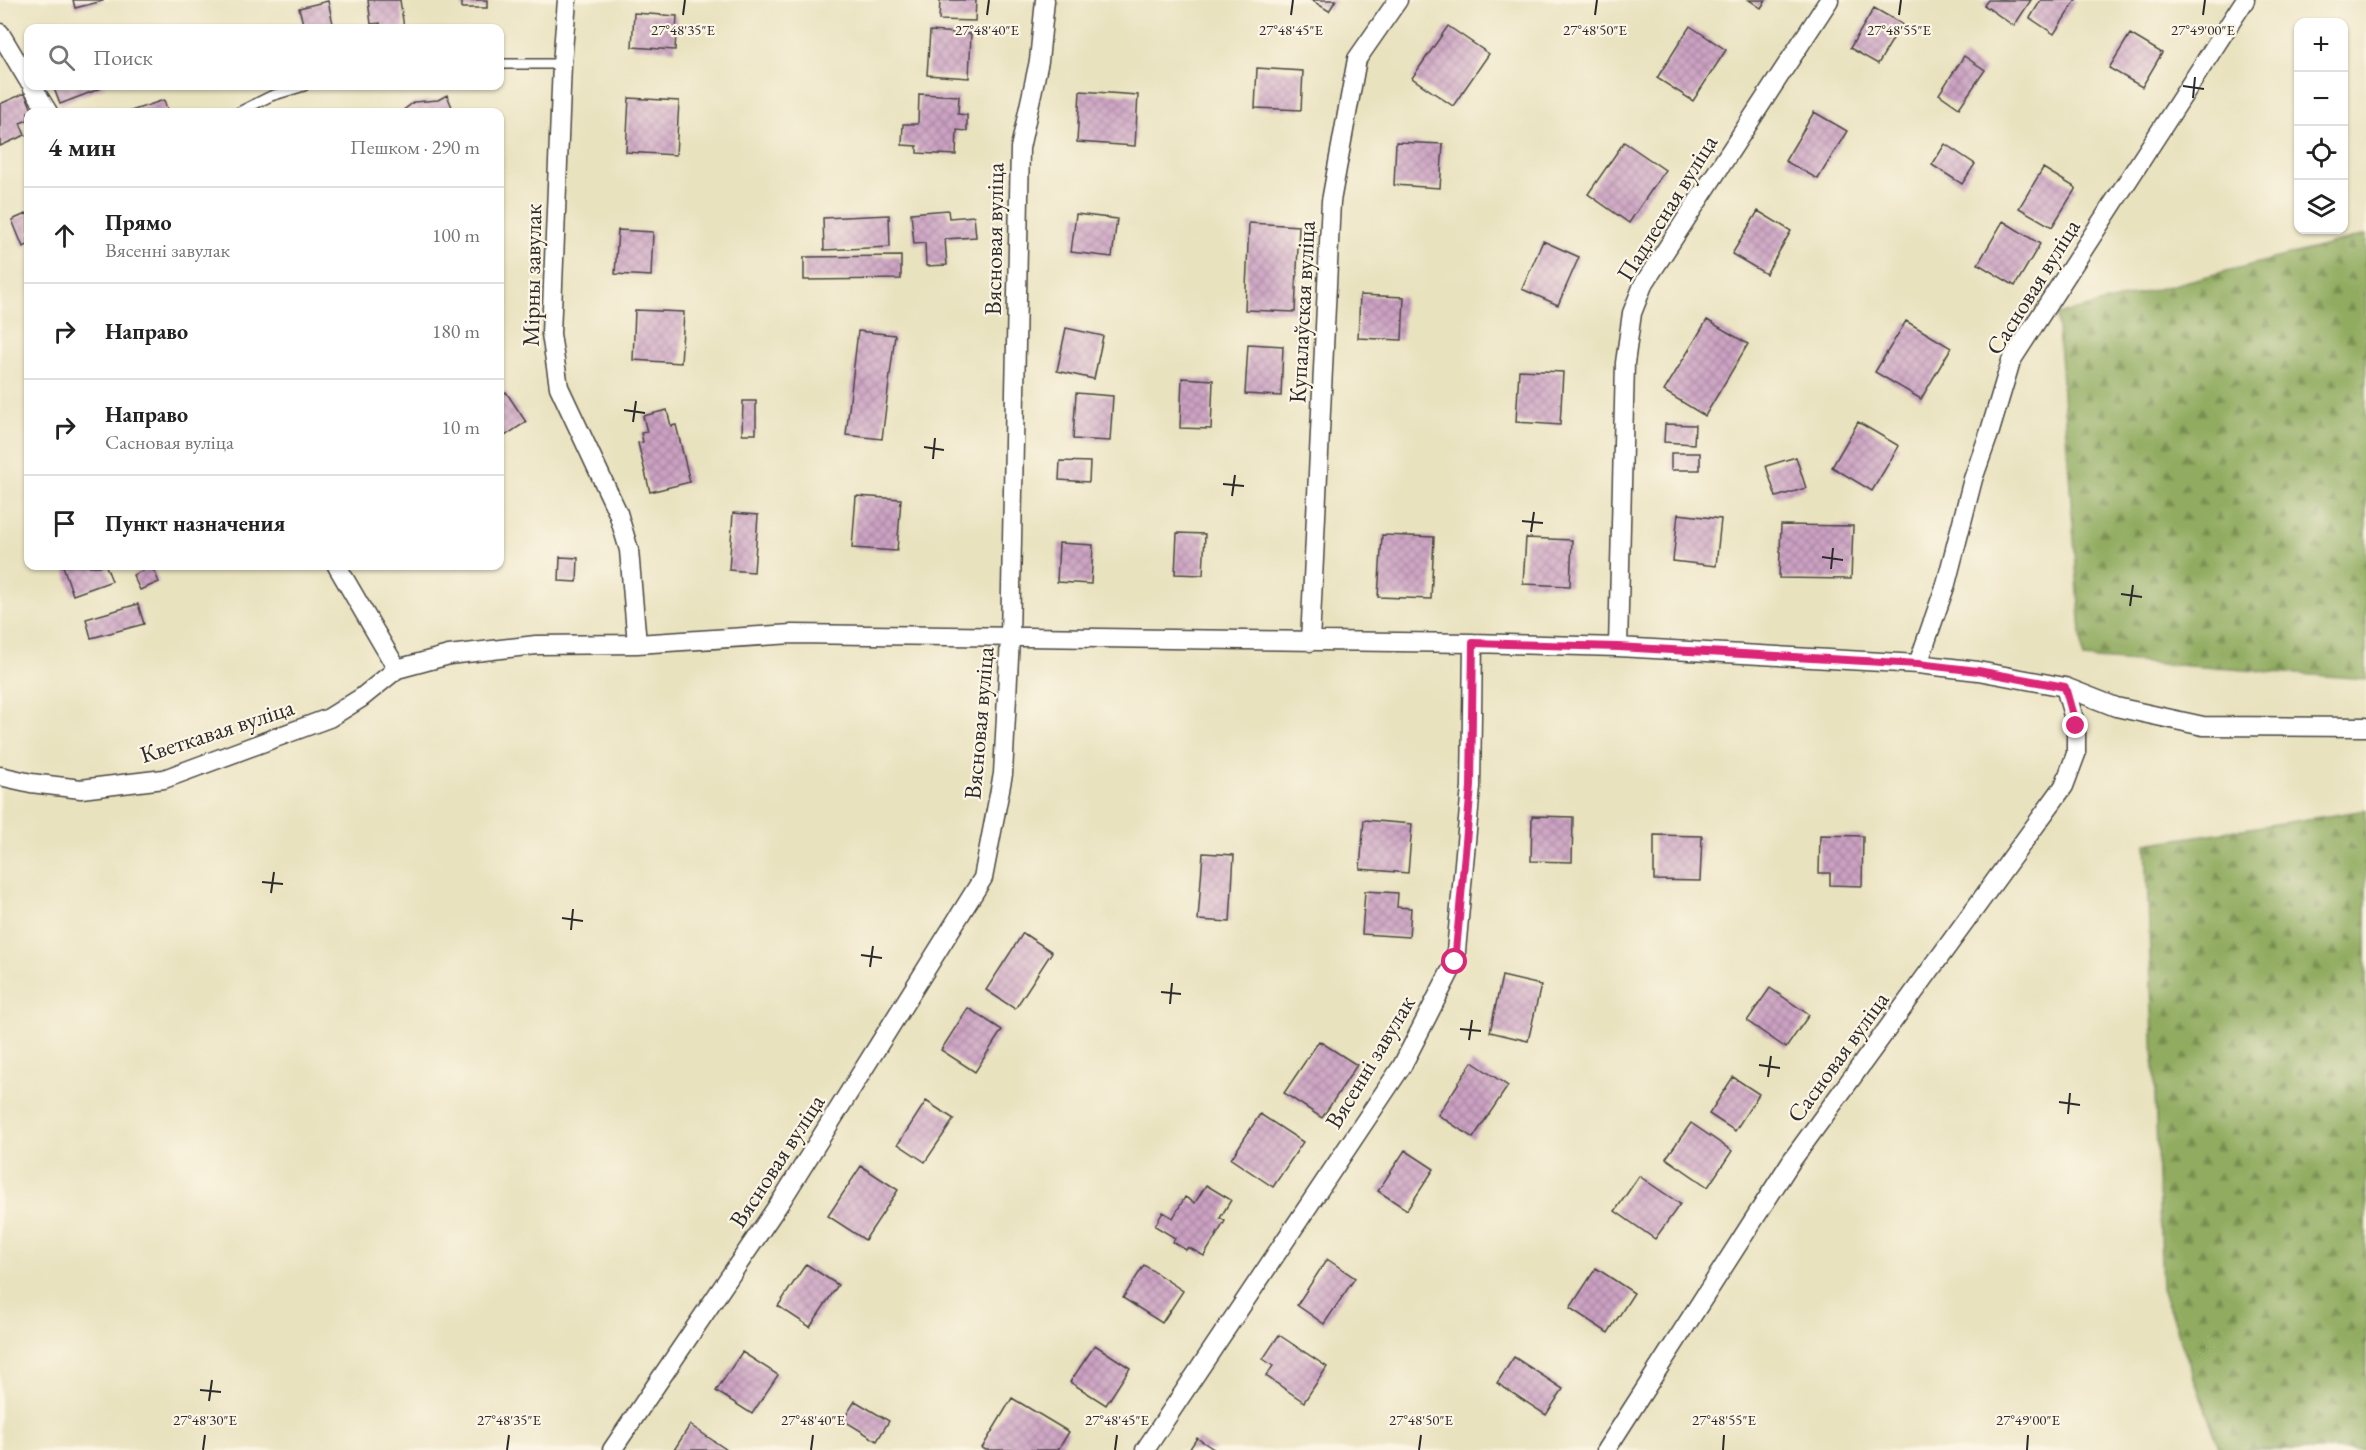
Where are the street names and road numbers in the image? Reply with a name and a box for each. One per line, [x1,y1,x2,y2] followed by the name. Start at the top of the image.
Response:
[1609,128,1724,287] street label: Падлесная вуліца
[977,162,1010,316] street label: Вясновая вуліца
[515,203,548,347] street label: Мірны завулак
[1978,213,2087,361] street label: Сасновая вуліца
[1281,220,1322,404] street label: Купалаўская вуліца
[956,645,1001,800] street label: Вясновая вуліца
[136,691,298,770] street label: Кветкавая вуліца
[1780,985,1896,1128] street label: Сасновая вуліца
[1318,989,1422,1134] street label: Вясенні завулак
[722,1088,831,1233] street label: Вясновая вуліца

